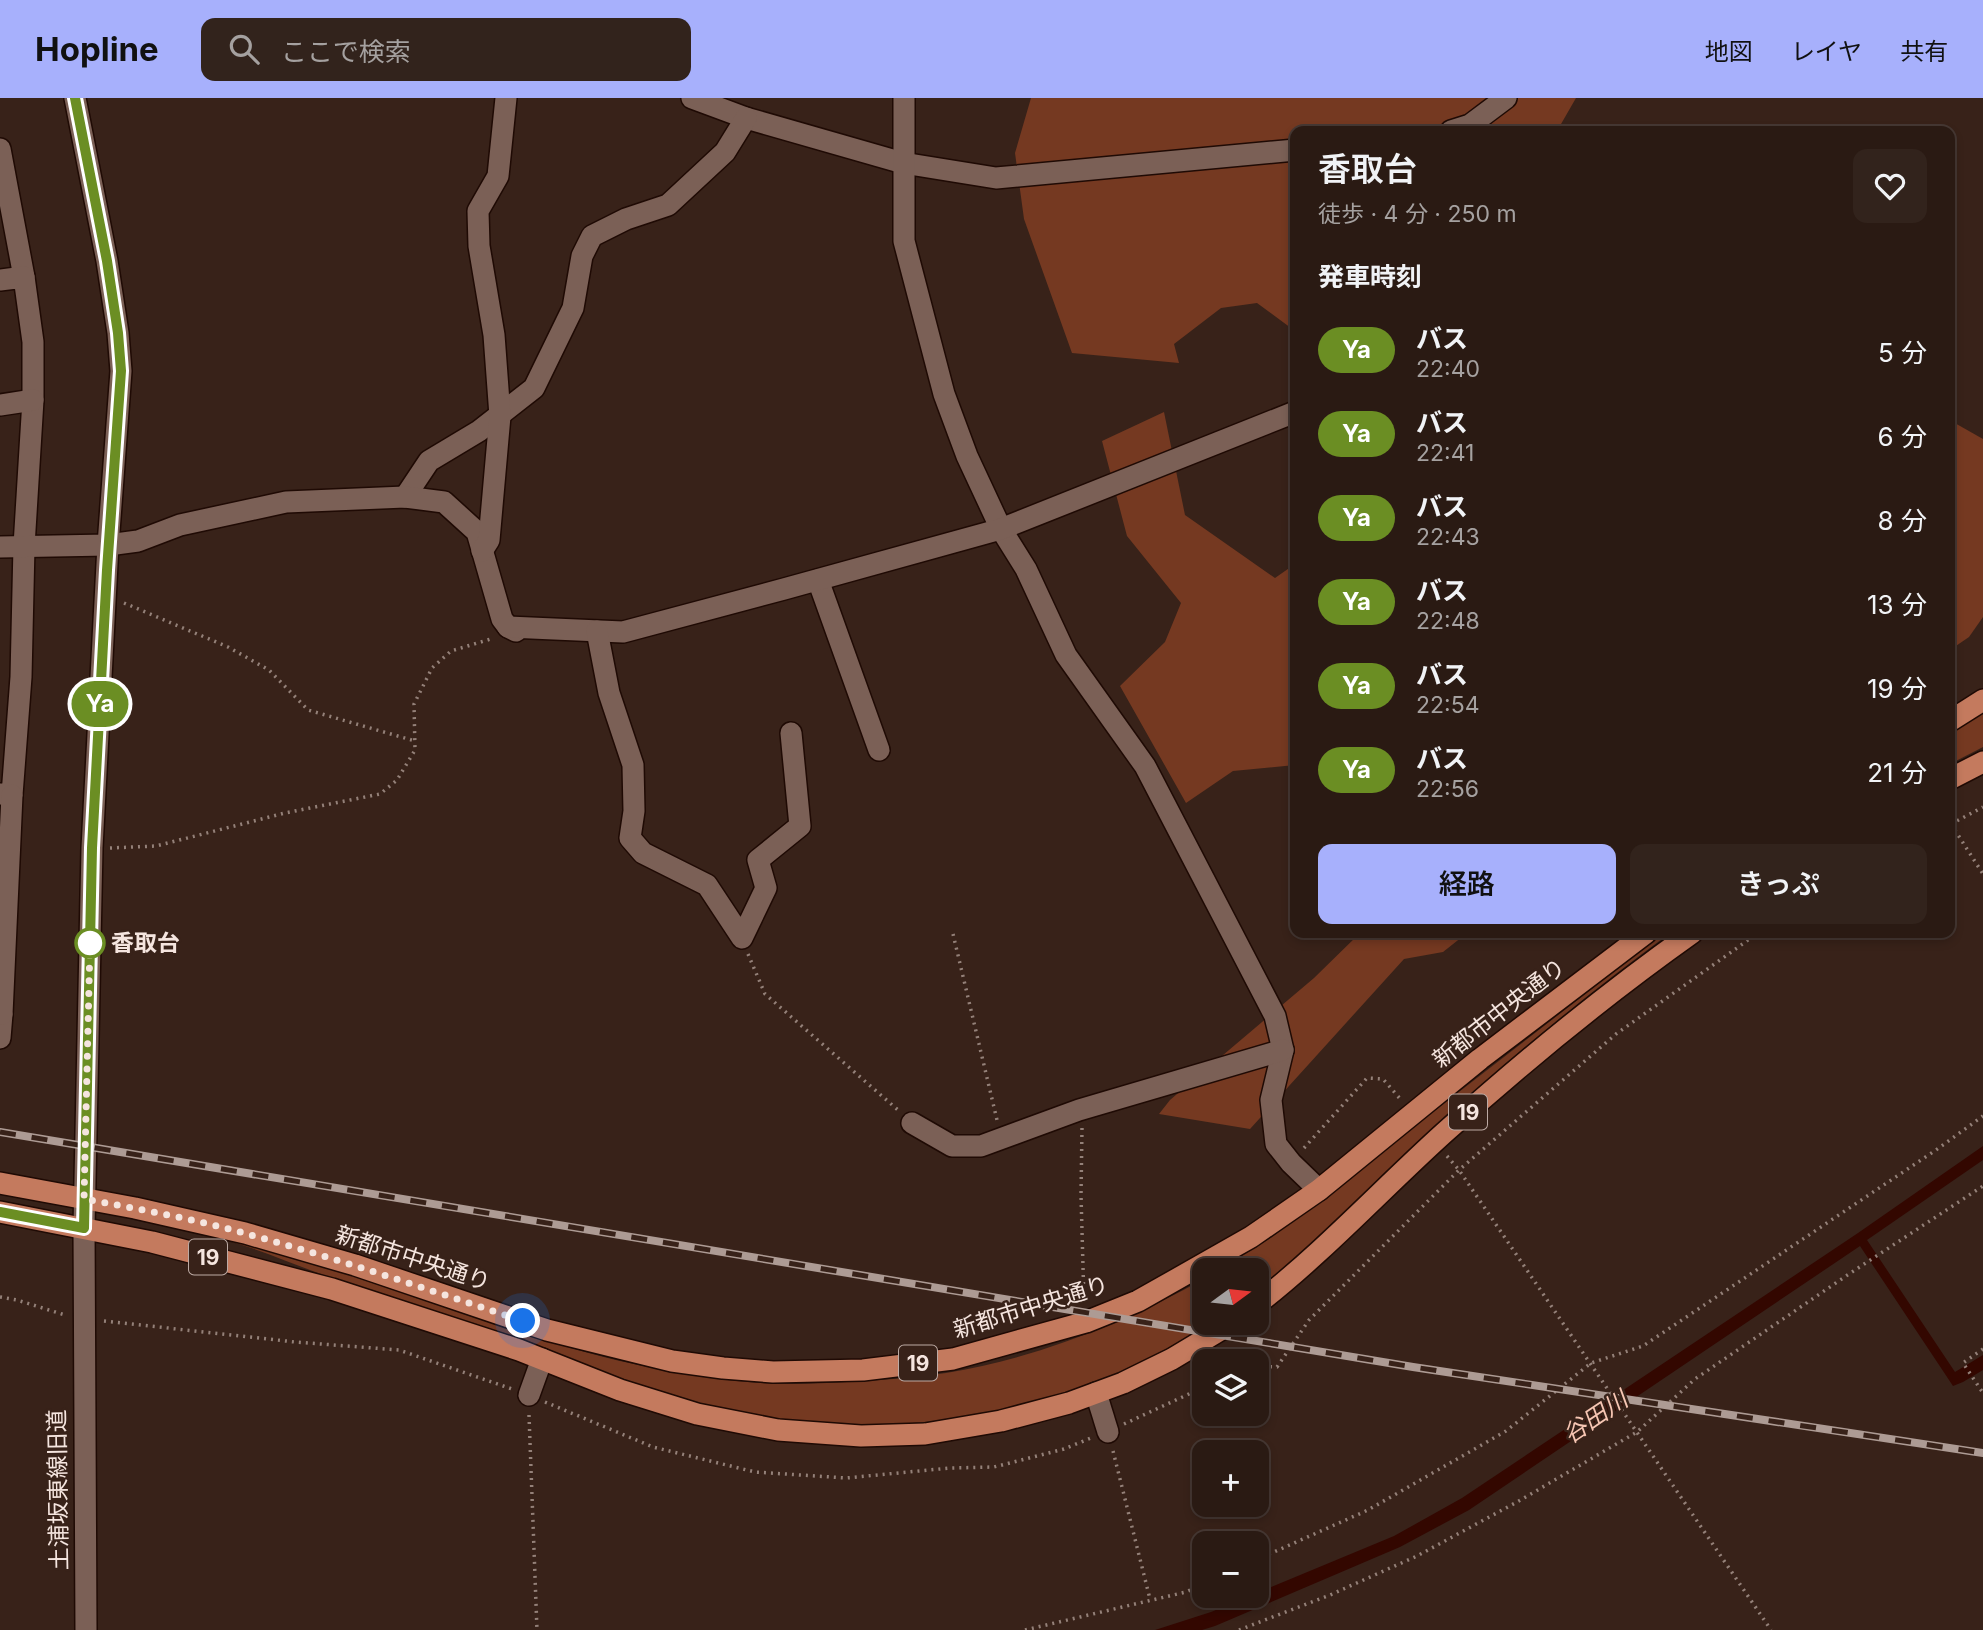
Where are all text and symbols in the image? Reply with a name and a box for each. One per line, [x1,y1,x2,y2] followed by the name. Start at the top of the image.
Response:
[201,18,691,81] search box
[35,29,159,69] text: Hopline
[225,30,263,68] icon: search
[281,36,411,67] text: ここで検索
[1705,37,1753,66] text: 地図
[1791,37,1862,66] text: レイヤ
[1900,37,1948,66] text: 共有
[1318,149,1417,189] text: 香取台
[1853,149,1927,223] button: heart
[1318,200,1517,228] text: 徒歩 · 4 分 · 250 m
[1318,261,1422,292] text: 発車時刻
[1416,323,1468,354] text: バス
[1342,335,1371,364] text: Ya
[1878,337,1927,368] text: 5 分
[1416,355,1480,383] text: 22:40
[1416,407,1468,438] text: バス
[1342,419,1371,448] text: Ya
[1878,421,1927,452] text: 6 分
[1416,439,1474,467] text: 22:41
[1416,491,1468,522] text: バス
[1342,503,1371,532] text: Ya
[1878,505,1927,536] text: 8 分
[1416,523,1480,551] text: 22:43
[1416,575,1468,606] text: バス
[1342,587,1371,616] text: Ya
[1867,589,1927,620] text: 13 分
[1416,607,1480,635] text: 22:48
[1416,659,1468,690] text: バス
[1342,671,1371,700] text: Ya
[1867,673,1927,704] text: 19 分
[68,681,132,727] line badge: Ya
[85,689,115,718] text: Ya
[1416,691,1480,719] text: 22:54
[1416,743,1468,774] text: バス
[1342,755,1371,784] text: Ya
[1867,757,1927,788] text: 21 分
[1416,775,1479,803] text: 22:56
[1318,844,1616,924] button: 経路
[1630,844,1927,924] button: きっぷ
[75,928,105,958] marker: 香取台
[111,929,180,957] place label: 香取台
[1427,952,1571,1074] street label: 新都市中央通り
[1449,1094,1487,1130] road number: 19
[332,1220,494,1296] street label: 新都市中央通り
[189,1240,227,1274] road number: 19
[1192,1258,1269,1335] north arrow
[1192,1258,1269,1608] map controls
[950,1270,1112,1344] street label: 新都市中央通り
[505,1303,540,1338] your location
[899,1346,937,1380] road number: 19
[1192,1349,1269,1426] button: layers
[1557,1383,1635,1449] water label: 谷田川
[43,1409,73,1571] street label: 土浦坂東線旧道
[1192,1440,1269,1517] button: +
[1192,1531,1269,1608] button: −

